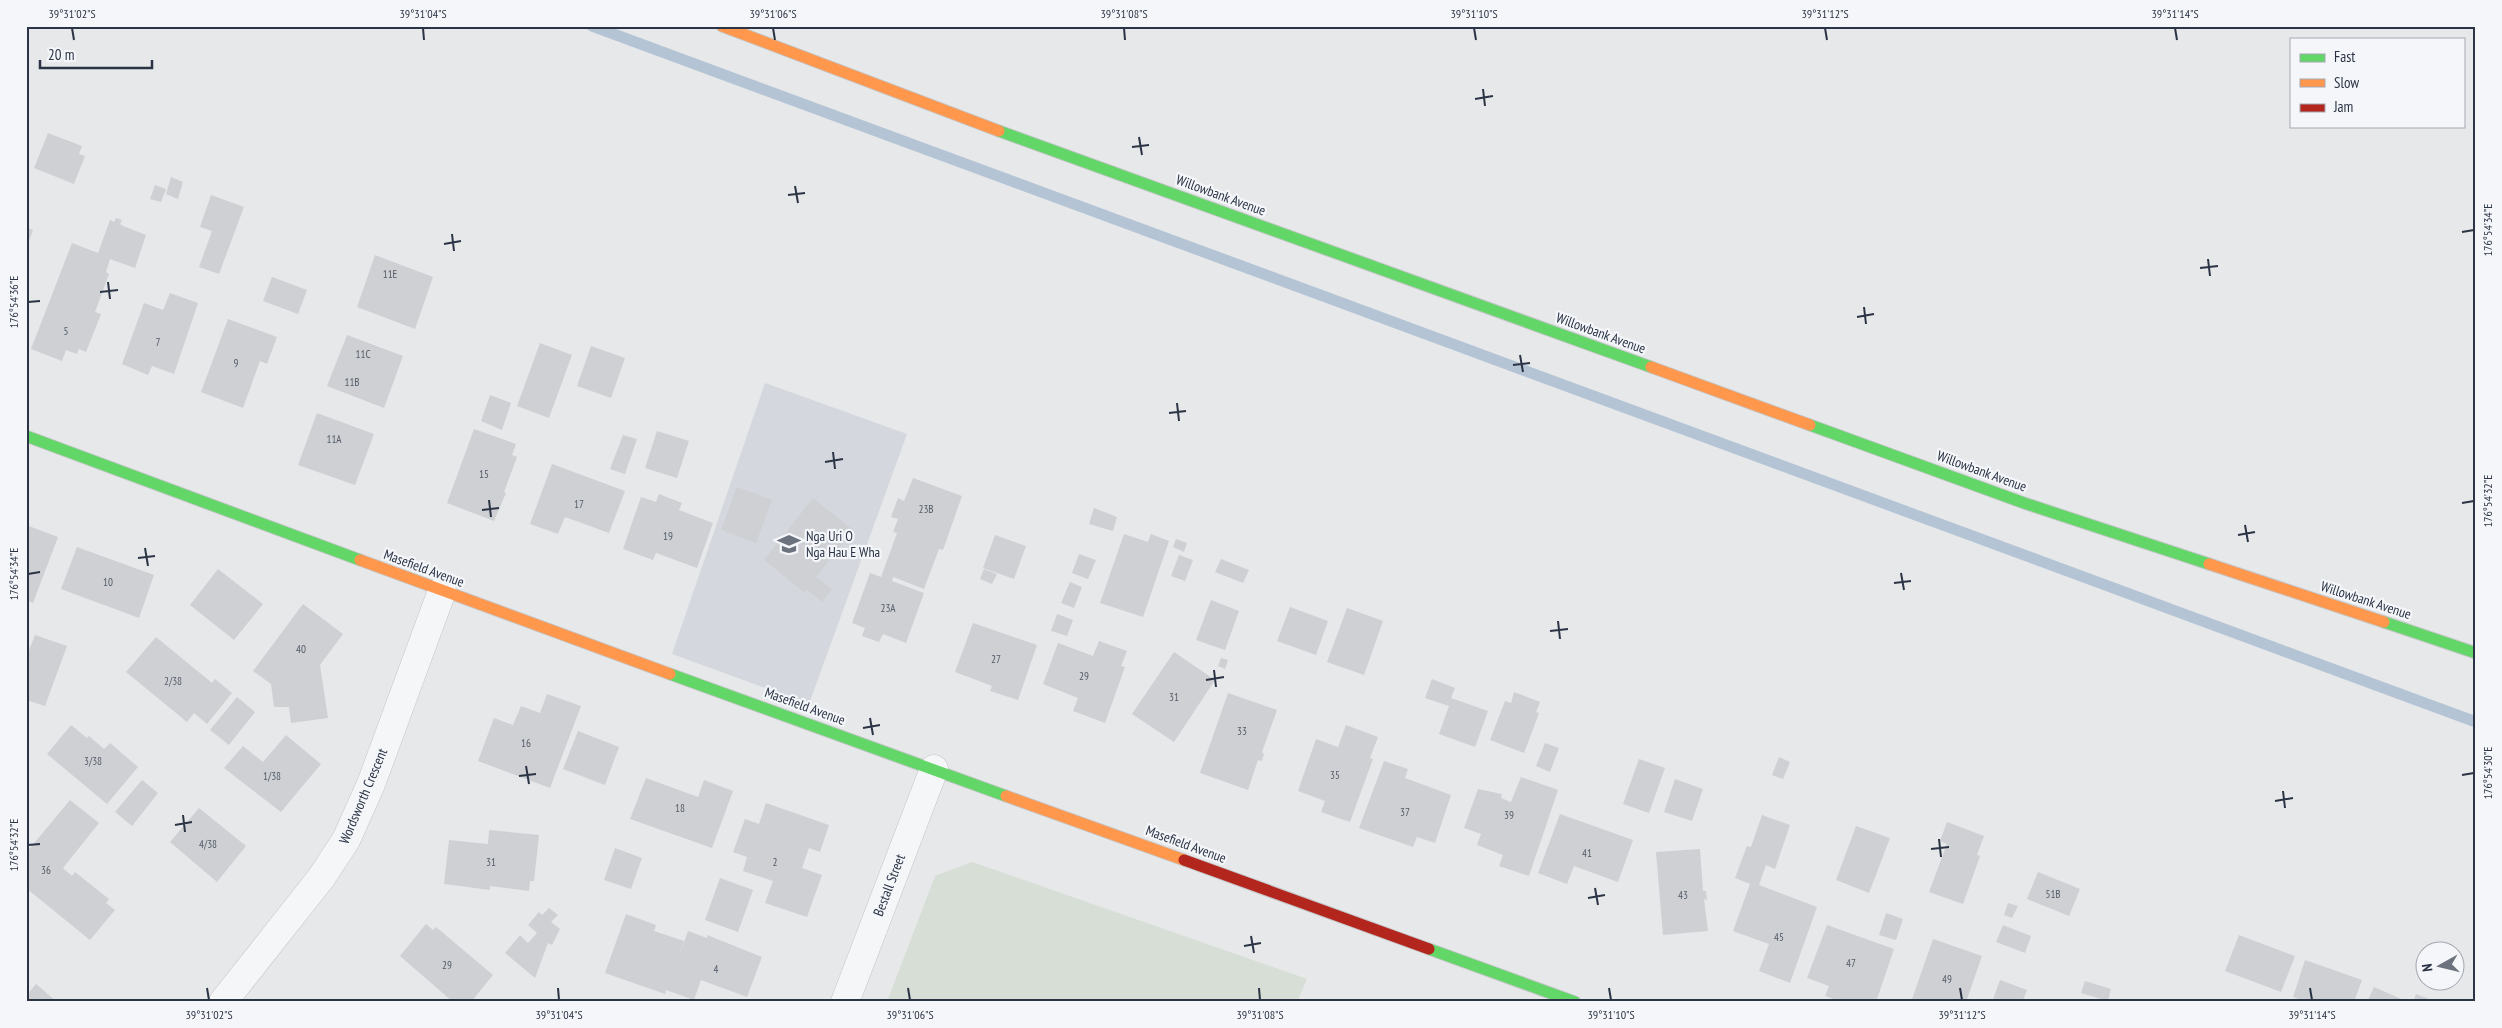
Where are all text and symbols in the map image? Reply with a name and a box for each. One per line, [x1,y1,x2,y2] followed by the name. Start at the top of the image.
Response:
[48,6,96,21] text: 39°31'02"S
[399,6,447,21] text: 39°31'04"S
[749,6,797,21] text: 39°31'06"S
[1100,6,1148,21] text: 39°31'08"S
[1450,6,1498,21] text: 39°31'10"S
[1801,6,1849,21] text: 39°31'12"S
[2151,6,2199,21] text: 39°31'14"S
[40,38,152,70] scale bar
[2290,38,2464,128] legend
[48,45,74,64] text: 20 m
[2334,47,2355,66] text: Fast
[2334,73,2359,92] text: Slow
[2333,97,2353,116] text: Jam
[1174,170,1268,220] street label: Willowbank Avenue
[2480,204,2495,256] text: 176°54'34"E
[383,267,398,281] house number: 11E
[6,276,21,328] text: 176°54'36"E
[1554,308,1648,358] street label: Willowbank Avenue
[64,324,69,338] house number: 5
[156,335,161,349] house number: 7
[356,347,370,361] house number: 11C
[234,356,239,370] house number: 9
[344,375,360,389] house number: 11B
[326,432,342,446] house number: 11A
[1935,446,2029,496] street label: Willowbank Avenue
[479,467,489,481] house number: 15
[2480,475,2495,527] text: 176°54'32"E
[574,497,584,511] house number: 17
[918,502,934,516] house number: 23B
[806,527,880,561] place label: Nga Uri O Nga Hau E Wha
[663,529,673,543] house number: 19
[776,531,802,557] school or university icon: Nga Uri O Nga Hau E Wha
[381,545,467,591] street label: Masefield Avenue
[6,548,21,600] text: 176°54'34"E
[103,575,113,589] house number: 10
[2318,577,2414,623] street label: Willowbank Avenue
[880,601,896,615] house number: 23A
[296,642,306,656] house number: 40
[991,652,1001,666] house number: 27
[1079,669,1089,683] house number: 29
[164,674,182,688] house number: 2/38
[762,683,848,729] street label: Masefield Avenue
[1169,690,1179,704] house number: 31
[1237,724,1247,738] house number: 33
[521,736,531,750] house number: 16
[335,745,391,846] street label: Wordsworth Crescent
[2480,747,2495,799] text: 176°54'30"E
[84,754,102,768] house number: 3/38
[1330,768,1340,782] house number: 35
[263,769,281,783] house number: 1/38
[675,801,685,815] house number: 18
[1400,805,1410,819] house number: 37
[1504,808,1514,822] house number: 39
[6,819,21,871] text: 176°54'32"E
[1143,821,1229,867] street label: Masefield Avenue
[199,837,217,851] house number: 4/38
[1582,846,1592,860] house number: 41
[869,851,909,919] street label: Bestall Street
[486,855,496,869] house number: 31
[773,855,778,869] house number: 2
[41,863,51,877] house number: 36
[2045,887,2061,901] house number: 51B
[1678,888,1688,902] house number: 43
[1774,930,1784,944] house number: 45
[2414,940,2464,990] north arrow
[1846,956,1856,970] house number: 47
[442,958,452,972] house number: 29
[714,962,719,976] house number: 4
[2418,963,2437,973] text: N
[1942,972,1952,986] house number: 49
[185,1007,233,1022] text: 39°31'02"S
[535,1007,583,1022] text: 39°31'04"S
[886,1007,934,1022] text: 39°31'06"S
[1236,1007,1284,1022] text: 39°31'08"S
[1587,1007,1635,1022] text: 39°31'10"S
[1938,1007,1986,1022] text: 39°31'12"S
[2288,1007,2336,1022] text: 39°31'14"S

